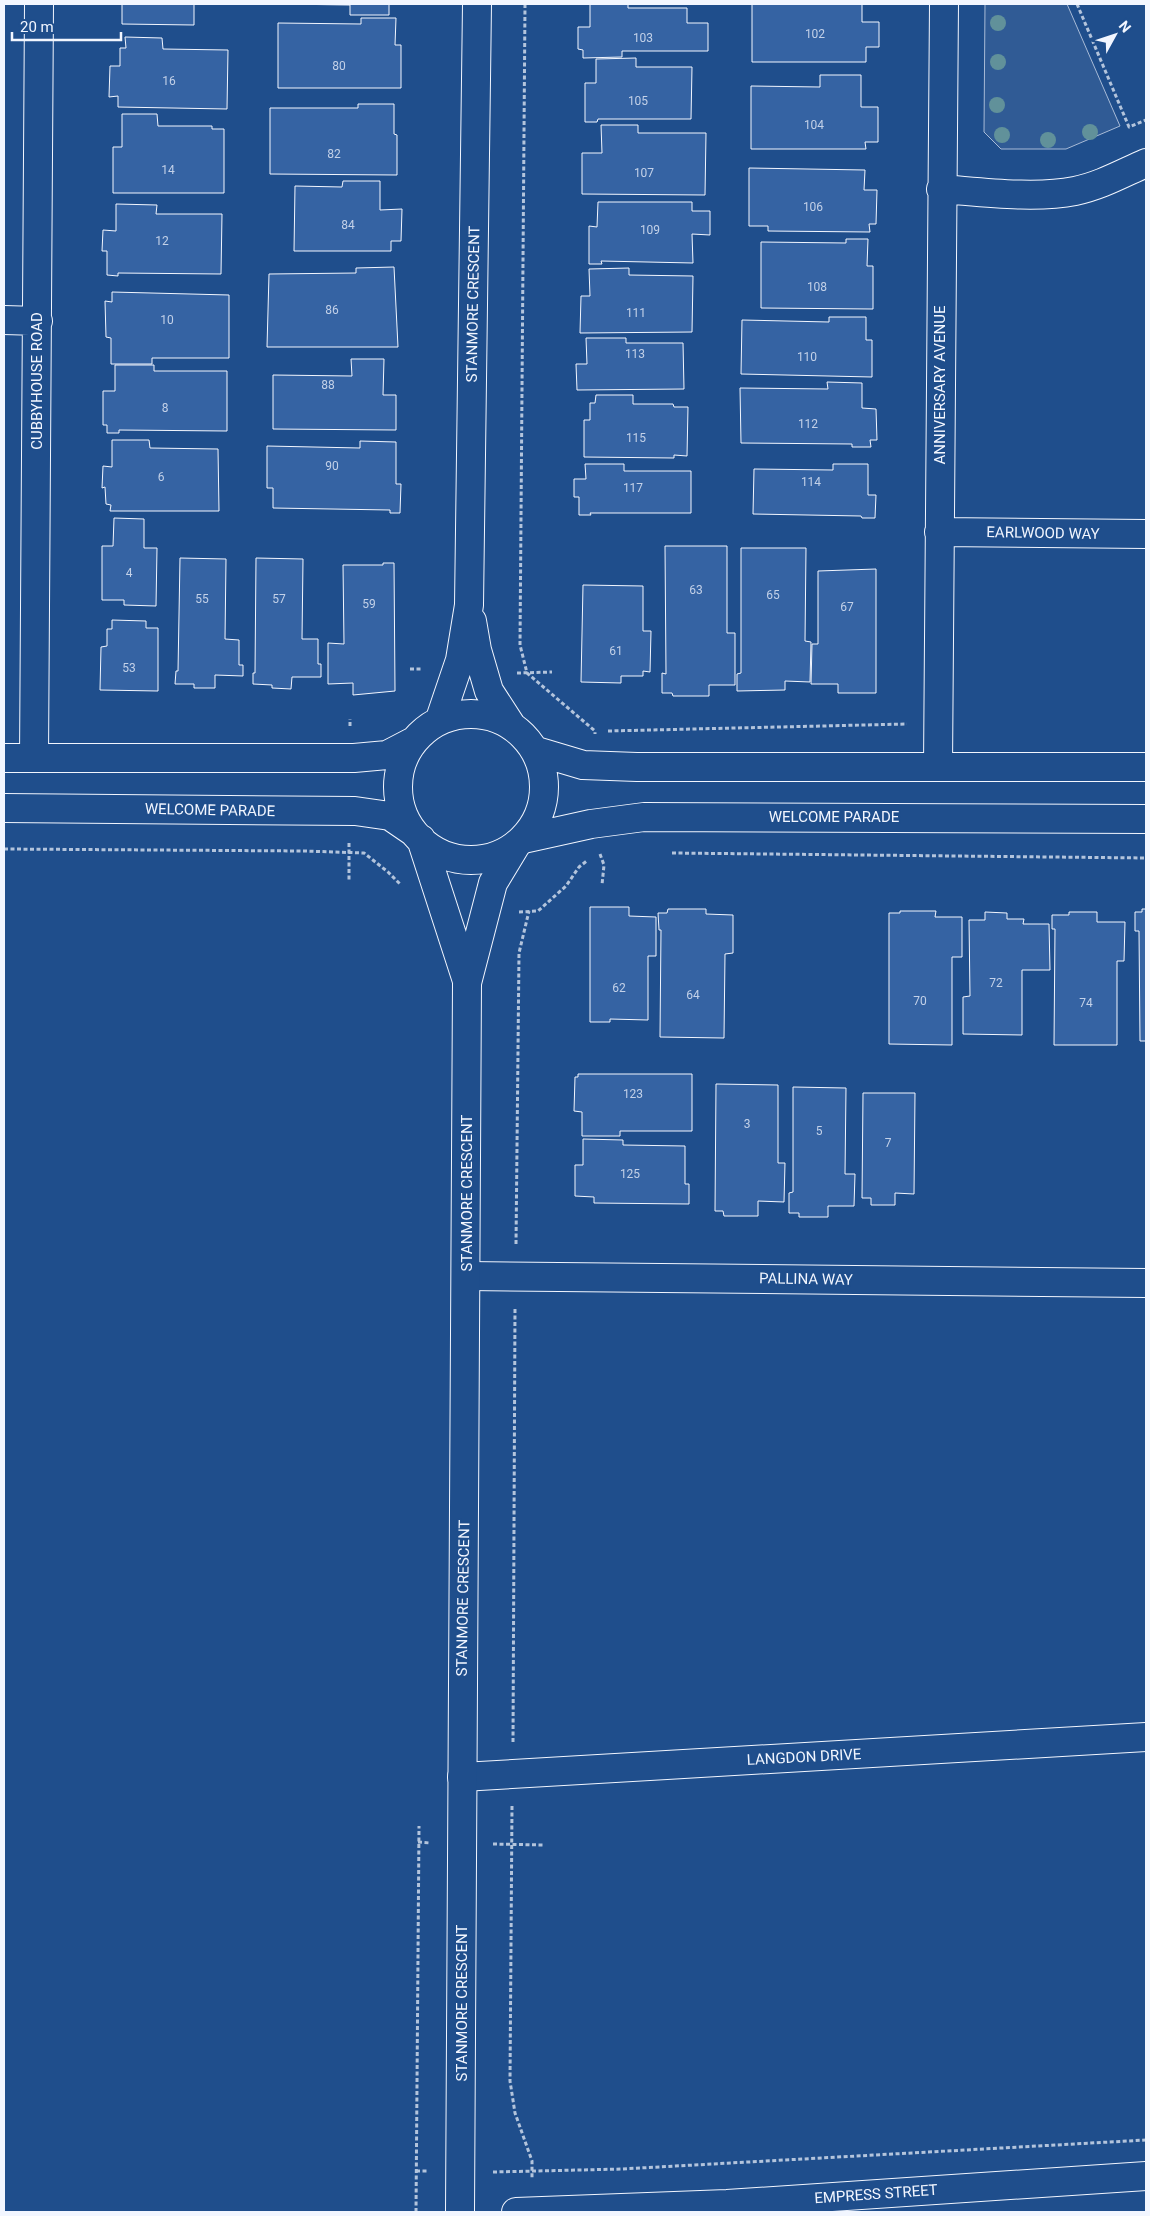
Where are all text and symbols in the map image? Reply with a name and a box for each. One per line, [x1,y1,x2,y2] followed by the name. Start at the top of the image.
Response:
[12,10,121,42] scale bar
[1090,10,1140,60] north arrow
[20,18,54,36] text: 20 m
[1116,18,1134,36] text: N
[805,27,825,41] house number: 102
[633,31,653,45] house number: 103
[332,59,346,73] house number: 80
[162,74,176,88] house number: 16
[628,94,648,108] house number: 105
[804,118,824,132] house number: 104
[327,147,341,161] house number: 82
[161,163,175,177] house number: 14
[634,166,654,180] house number: 107
[803,200,823,214] house number: 106
[341,218,355,232] house number: 84
[640,223,660,237] house number: 109
[463,225,483,383] street label: STANMORE CRESCENT
[155,234,169,248] house number: 12
[807,280,827,294] house number: 108
[325,303,339,317] house number: 86
[931,305,949,465] street label: ANNIVERSARY AVENUE
[626,306,646,320] house number: 111
[28,312,46,450] street label: CUBBYHOUSE ROAD
[160,313,174,327] house number: 10
[625,347,645,361] house number: 113
[797,350,817,364] house number: 110
[321,378,335,392] house number: 88
[162,401,169,415] house number: 8
[798,417,818,431] house number: 112
[626,431,646,445] house number: 115
[325,459,339,473] house number: 90
[158,470,165,484] house number: 6
[801,475,821,489] house number: 114
[623,481,643,495] house number: 117
[986,523,1100,543] street label: EARLWOOD WAY
[126,566,133,580] house number: 4
[689,583,703,597] house number: 63
[766,588,780,602] house number: 65
[195,592,209,606] house number: 55
[272,592,286,606] house number: 57
[362,597,376,611] house number: 59
[840,600,854,614] house number: 67
[609,644,623,658] house number: 61
[122,661,136,675] house number: 53
[145,800,276,820] street label: WELCOME PARADE
[769,808,900,826] street label: WELCOME PARADE
[989,976,1003,990] house number: 72
[612,981,626,995] house number: 62
[686,988,700,1002] house number: 64
[913,994,927,1008] house number: 70
[1079,996,1093,1010] house number: 74
[623,1087,643,1101] house number: 123
[458,1115,476,1271] street label: STANMORE CRESCENT
[744,1117,750,1131] house number: 3
[816,1124,823,1138] house number: 5
[885,1136,892,1150] house number: 7
[620,1167,640,1181] house number: 125
[759,1269,853,1289] street label: PALLINA WAY
[453,1519,473,1677] street label: STANMORE CRESCENT
[746,1745,862,1769] street label: LANGDON DRIVE
[453,1925,471,2081] street label: STANMORE CRESCENT
[814,2181,938,2207] street label: EMPRESS STREET

